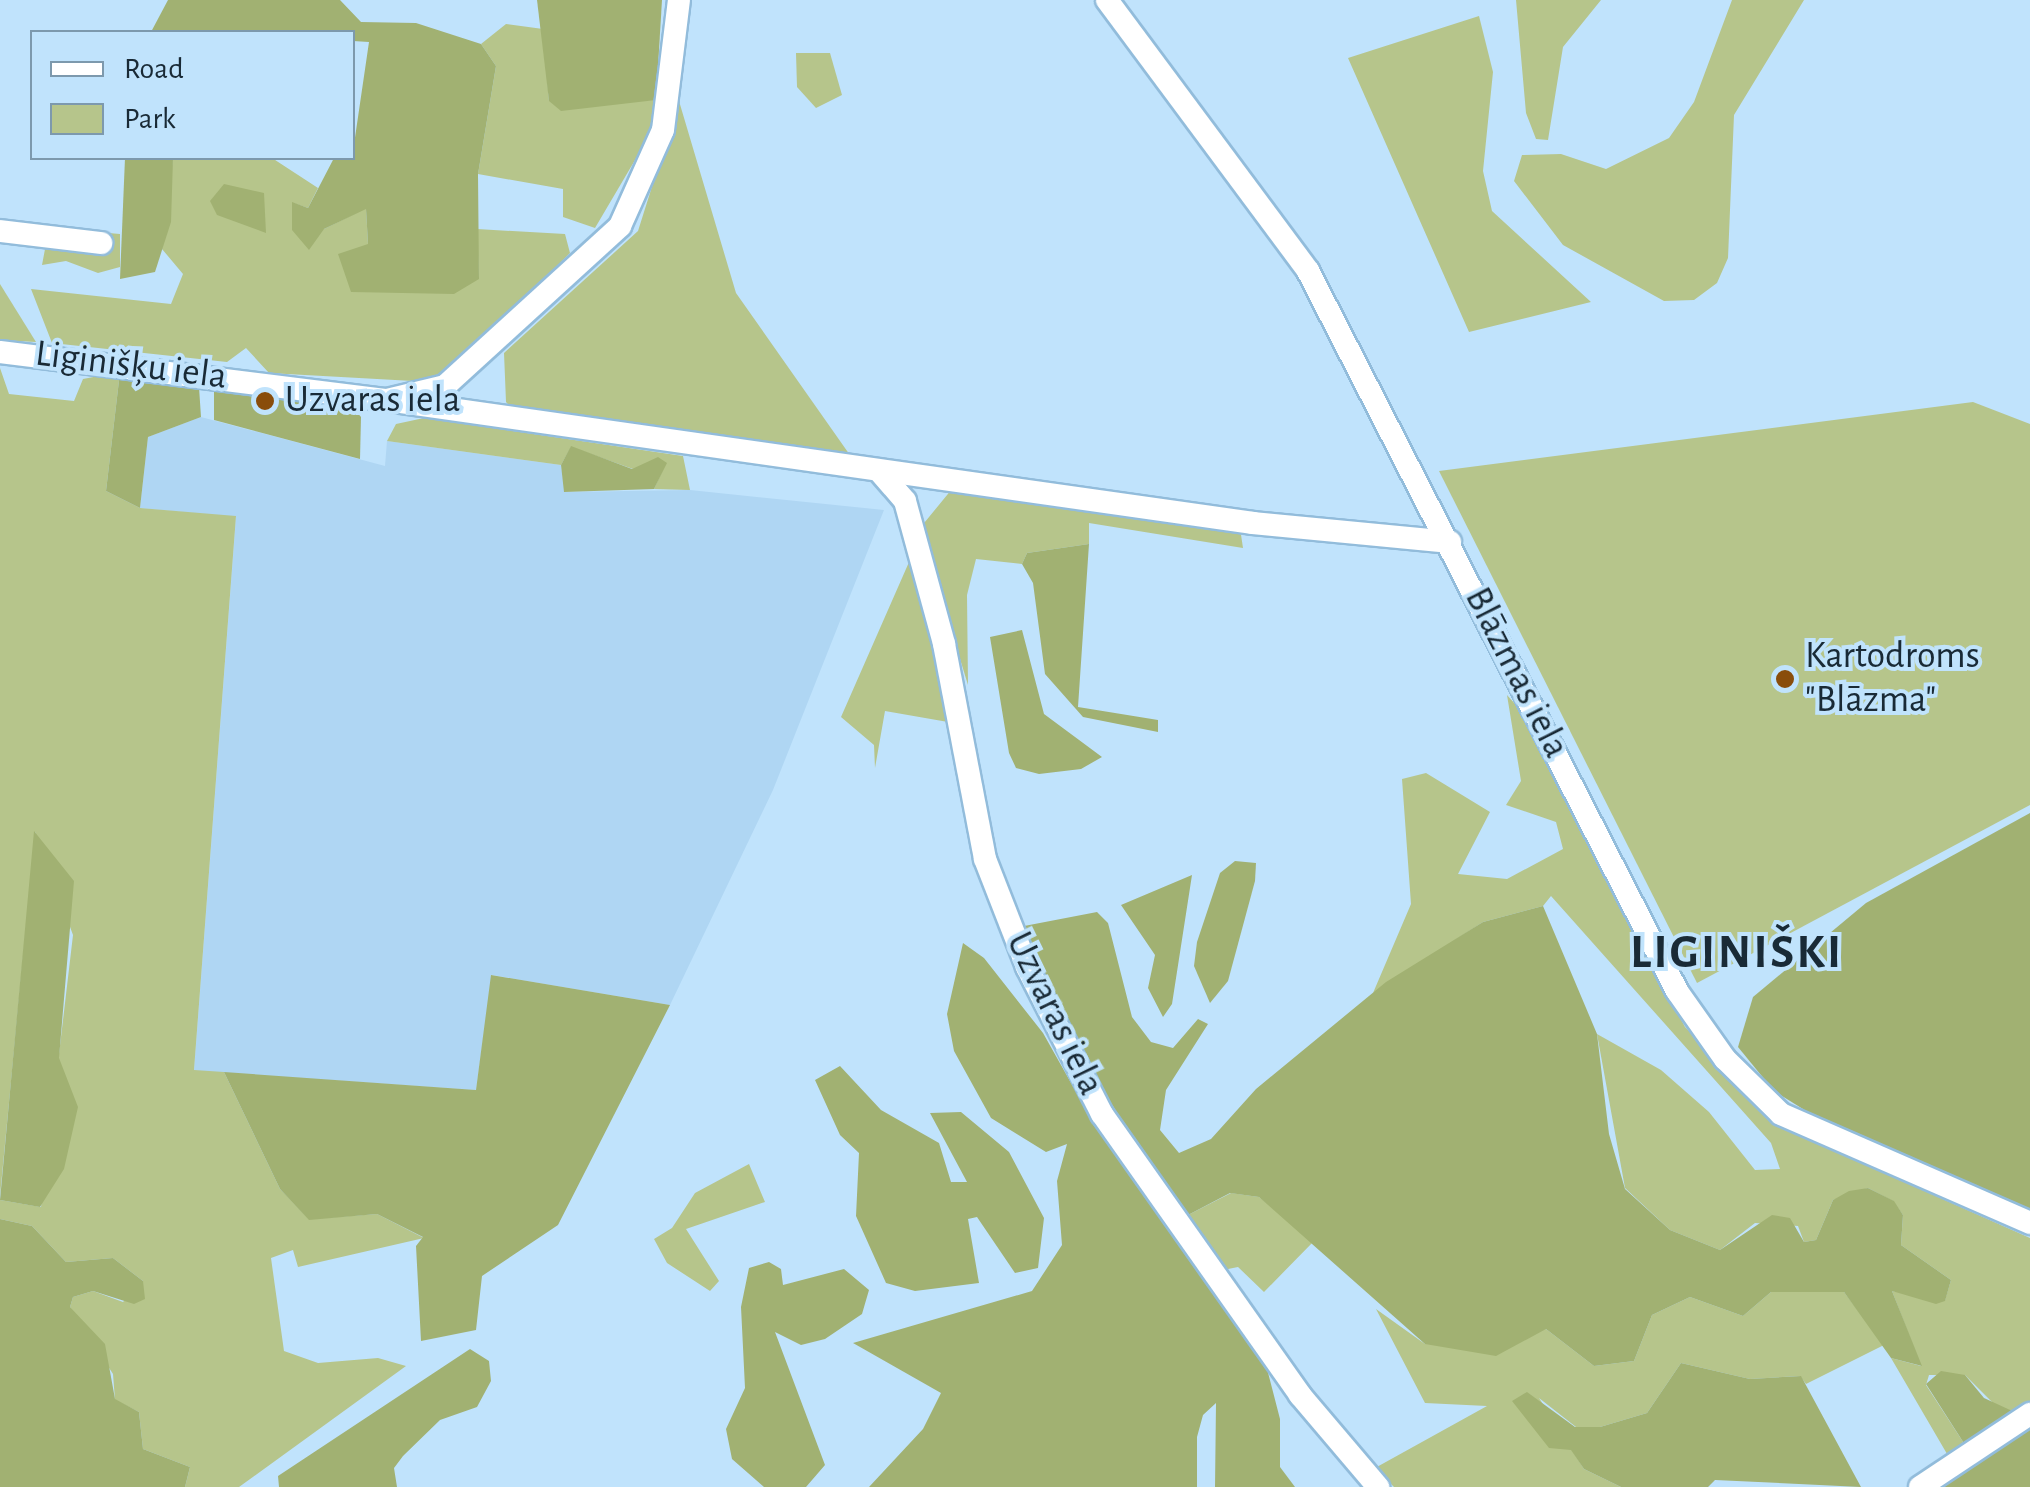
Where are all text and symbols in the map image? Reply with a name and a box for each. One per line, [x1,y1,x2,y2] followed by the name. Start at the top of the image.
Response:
[30,30,355,160] legend
[124,54,184,84] text: Road
[124,104,176,134] text: Park
[33,332,229,400] street label: Liginišķu iela
[285,378,461,424] place label: Uzvaras iela
[254,390,276,412] marker: Uzvaras iela
[1454,580,1578,766] street label: Blāzmas iela
[1805,634,1980,724] place label: Kartodroms "Blāzma"
[1774,668,1796,690] marker: Kartodroms "Blāzma"
[995,925,1113,1103] street label: Uzvaras iela
[1630,925,1844,983] district label: LIGINIŠKI

